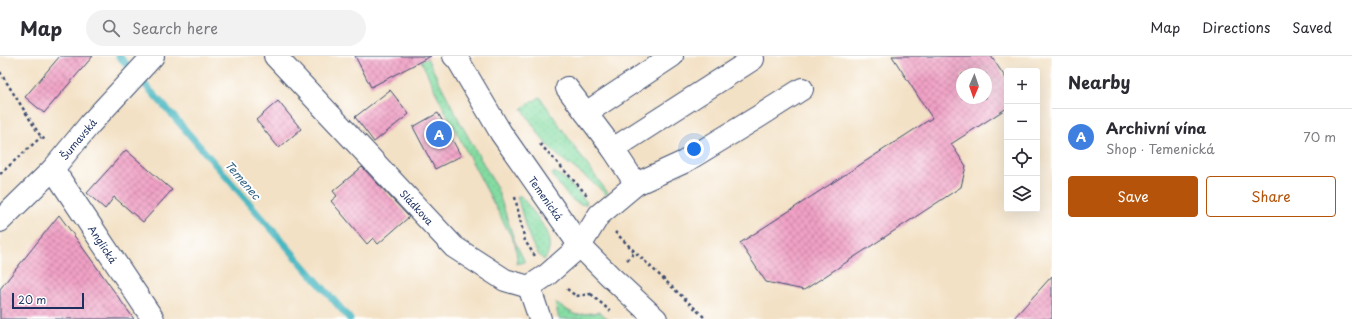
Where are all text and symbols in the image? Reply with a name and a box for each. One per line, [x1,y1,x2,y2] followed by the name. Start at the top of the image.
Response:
[86,10,366,46] search box
[20,14,62,42] text: Map
[132,16,218,39] text: Search here
[100,17,122,39] icon: search
[1150,17,1180,38] text: Map
[1202,17,1270,38] text: Directions
[1292,17,1332,38] text: Saved
[956,68,992,104] north arrow
[1004,68,1040,212] map controls
[1004,68,1040,104] button: +
[1068,69,1130,95] text: Nearby
[1004,104,1040,140] button: −
[56,114,100,163] street label: Šumavská
[1106,116,1206,139] text: Archivní vína
[426,119,452,149] pin: A
[1076,127,1086,146] text: A
[1303,127,1336,146] text: 70 m
[684,139,704,159] your location
[1106,139,1215,158] text: Shop · Temenická
[1004,140,1040,176] button: locate
[221,157,265,204] water label: Temenec
[525,173,567,224] street label: Temenická
[1004,176,1040,212] button: layers
[1068,176,1198,217] button: Save
[1206,176,1336,217] button: Share
[397,186,438,229] street label: Sládkova
[85,222,121,267] street label: Anglická
[12,291,84,310] scale bar
[18,291,46,308] text: 20 m

